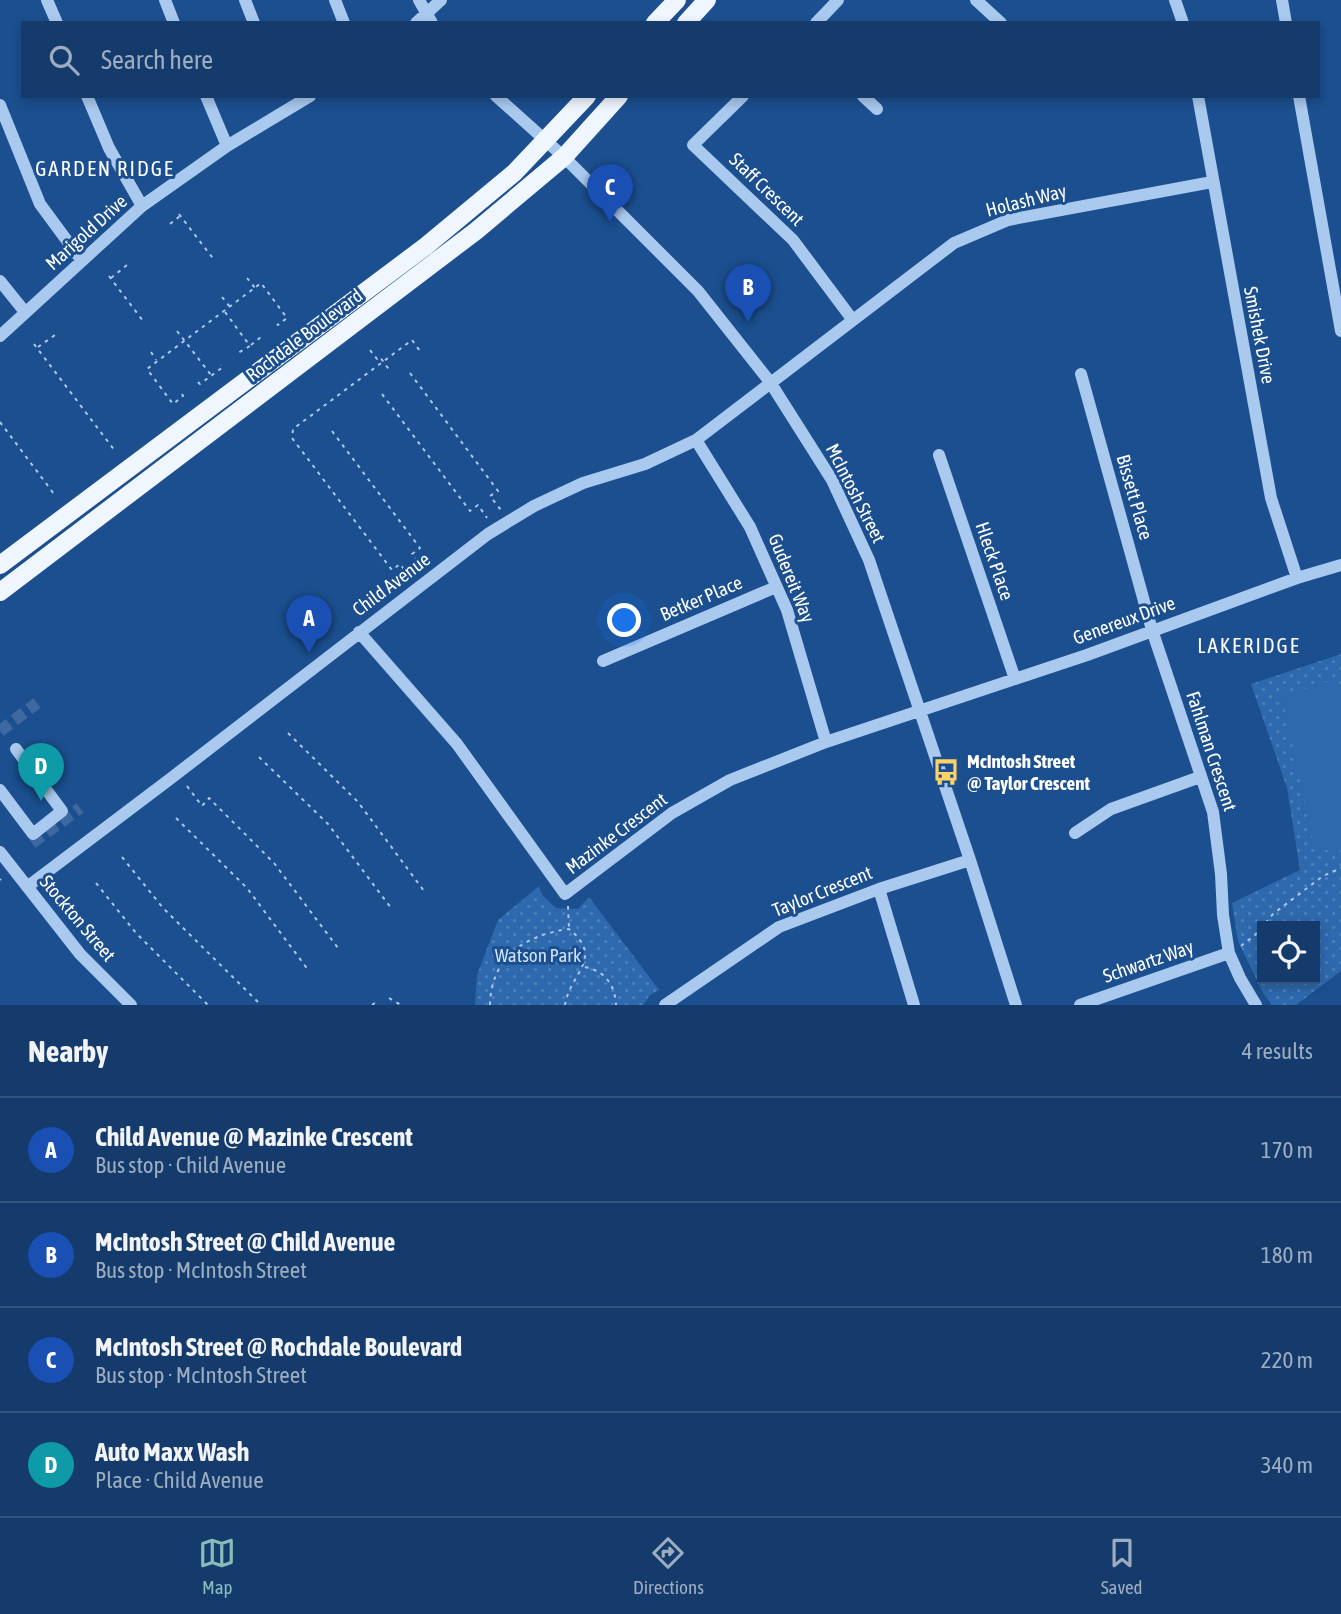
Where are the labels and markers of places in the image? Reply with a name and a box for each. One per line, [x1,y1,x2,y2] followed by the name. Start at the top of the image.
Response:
[587,164,633,222] pin: C
[725,264,771,322] pin: B
[286,595,332,653] pin: A
[18,743,64,801] pin: D
[967,750,1090,794] place label: McIntosh Street @ Taylor Crescent
[931,757,961,787] bus stop icon: McIntosh Street @ Taylor Crescent

